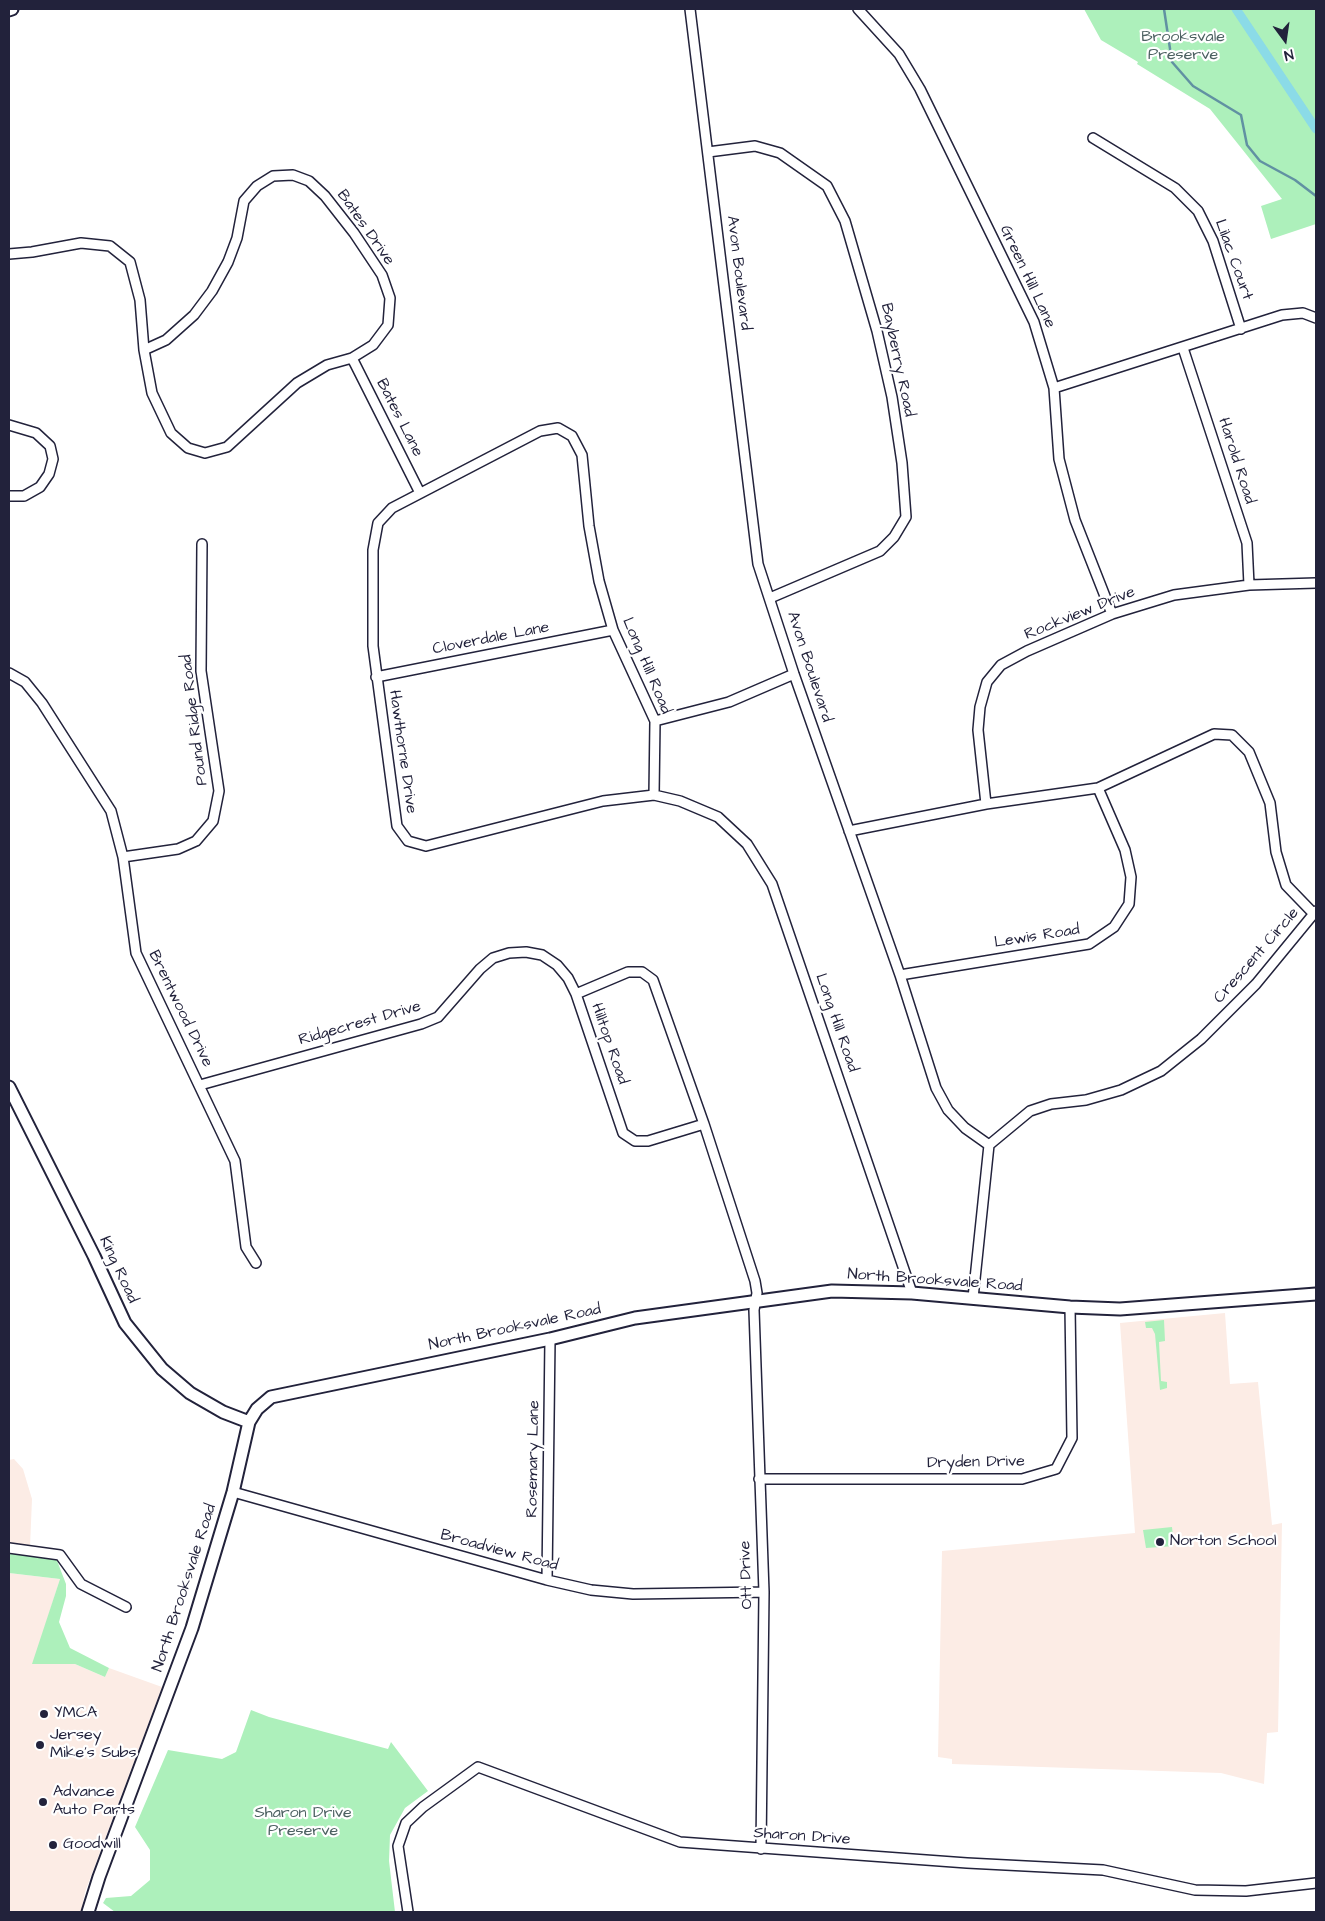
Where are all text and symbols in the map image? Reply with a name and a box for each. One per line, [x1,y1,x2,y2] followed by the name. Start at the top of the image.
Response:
[1260,15,1310,65] north arrow
[1141,28,1225,66] park label: Brooksvale Preserve
[1282,44,1295,65] text: N
[332,187,398,269] street label: Bates Drive
[721,215,755,331] street label: Avon Boulevard
[1210,217,1256,303] street label: Lilac Court
[995,223,1059,331] street label: Green Hill Lane
[876,302,918,418] street label: Bayberry Road
[371,376,427,460] street label: Bates Lane
[1213,415,1259,507] street label: Harold Road
[1022,583,1138,645] street label: Rockview Drive
[782,609,836,725] street label: Avon Boulevard
[617,615,675,717] street label: Long Hill Road
[431,618,551,660] street label: Cloverdale Lane
[177,653,213,787] street label: Pound Ridge Road
[384,689,420,815] street label: Hawthorne Drive
[1210,904,1304,1008] street label: Crescent Circle
[993,921,1081,953] street label: Lewis Road
[143,948,217,1070] street label: Brentwood Drive
[810,971,862,1075] street label: Long Hill Road
[297,997,423,1051] street label: Ridgecrest Drive
[586,1001,632,1087] street label: Hilltop Road
[94,1234,142,1306] street label: King Road
[847,1265,1023,1297] street label: North Brooksvale Road
[427,1300,603,1356] street label: North Brooksvale Road
[523,1400,545,1518] street label: Rosemary Lane
[927,1453,1025,1473] street label: Dryden Drive
[149,1502,221,1674] street label: North Brooksvale Road
[438,1526,560,1576] street label: Broadview Road
[1170,1532,1277,1552] place label: Norton School
[1154,1536,1166,1548] marker: Norton School
[736,1540,758,1610] street label: Ott Drive
[54,1704,97,1724] place label: YMCA
[38,1708,50,1720] marker: YMCA
[50,1726,137,1764] place label: Jersey Mike's Subs
[34,1739,46,1751] marker: Jersey Mike's Subs
[53,1783,135,1821] place label: Advance Auto Parts
[37,1796,49,1808] marker: Advance Auto Parts
[254,1804,352,1842] park label: Sharon Drive Preserve
[753,1824,851,1850] street label: Sharon Drive
[63,1835,121,1855] place label: Goodwill
[47,1839,59,1851] marker: Goodwill

